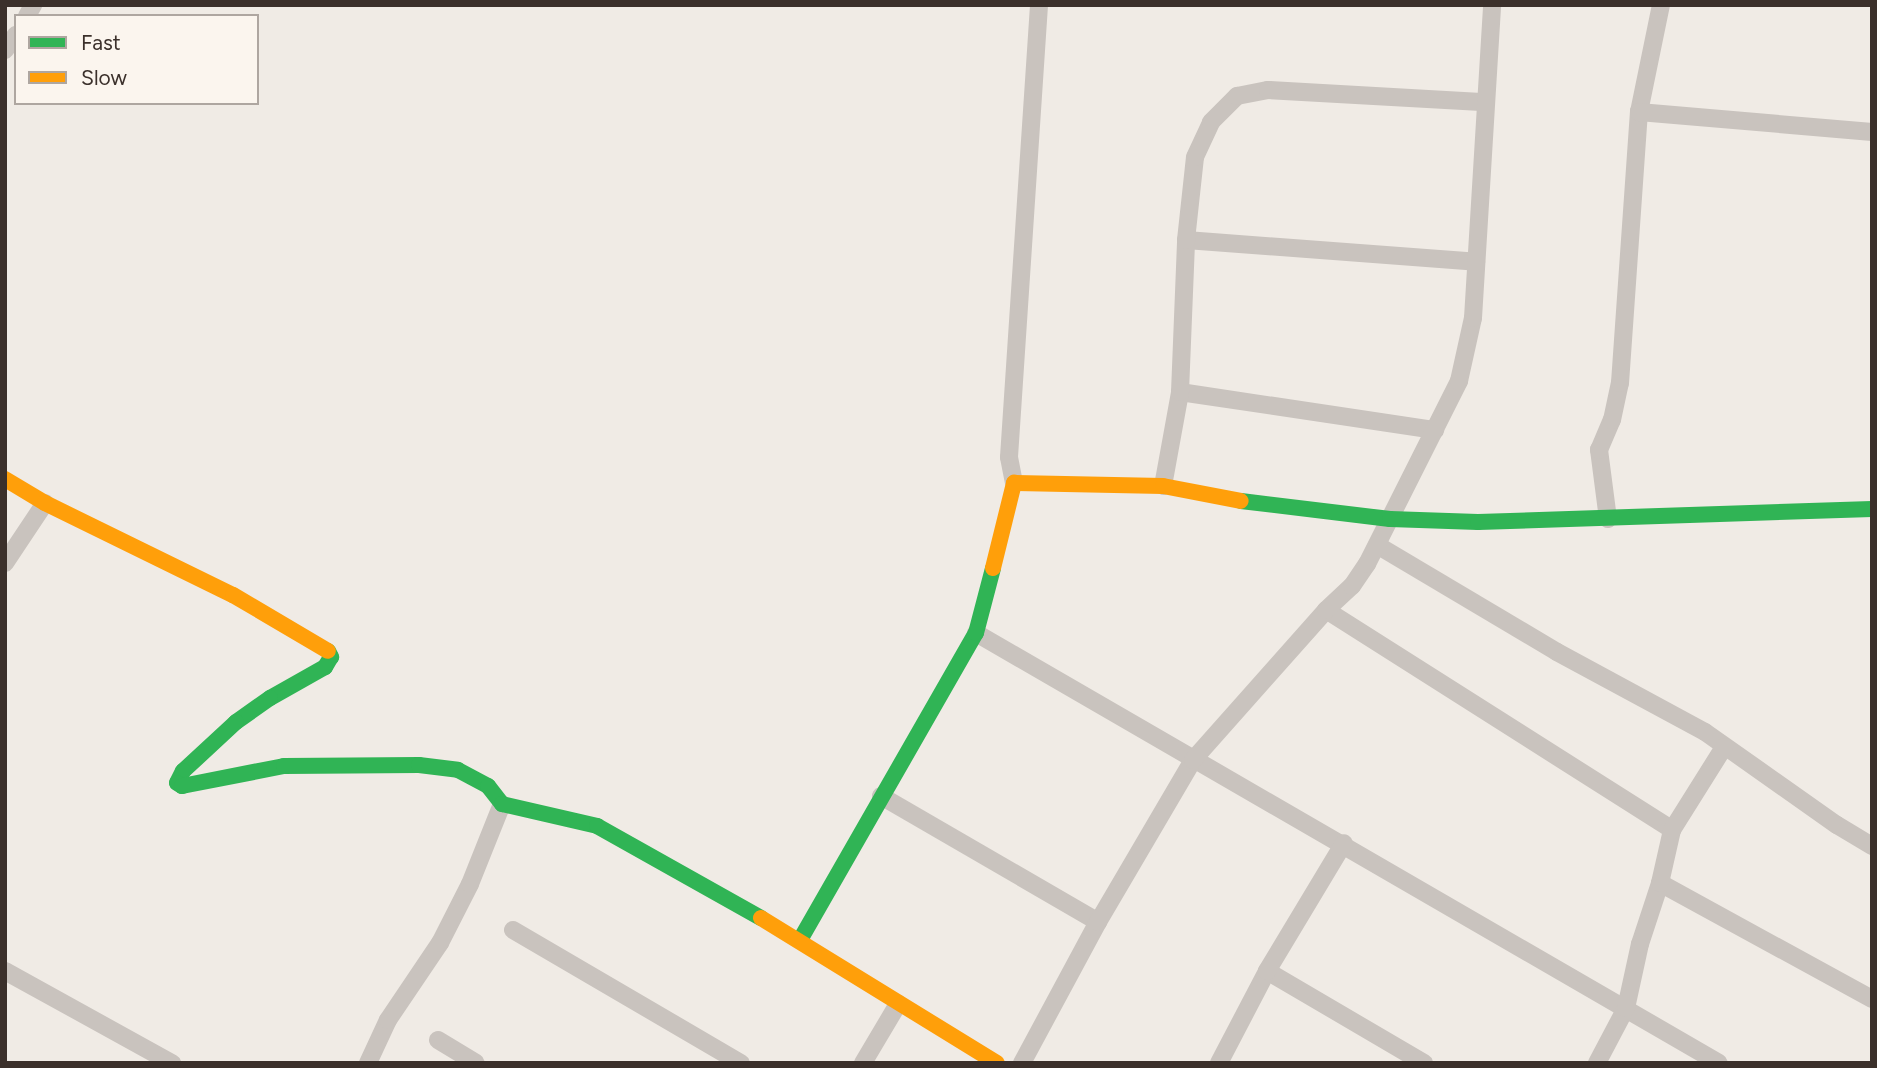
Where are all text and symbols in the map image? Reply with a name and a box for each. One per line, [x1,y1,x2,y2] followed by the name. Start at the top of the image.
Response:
[14,14,259,105] legend
[81,30,121,55] text: Fast
[81,65,127,90] text: Slow

